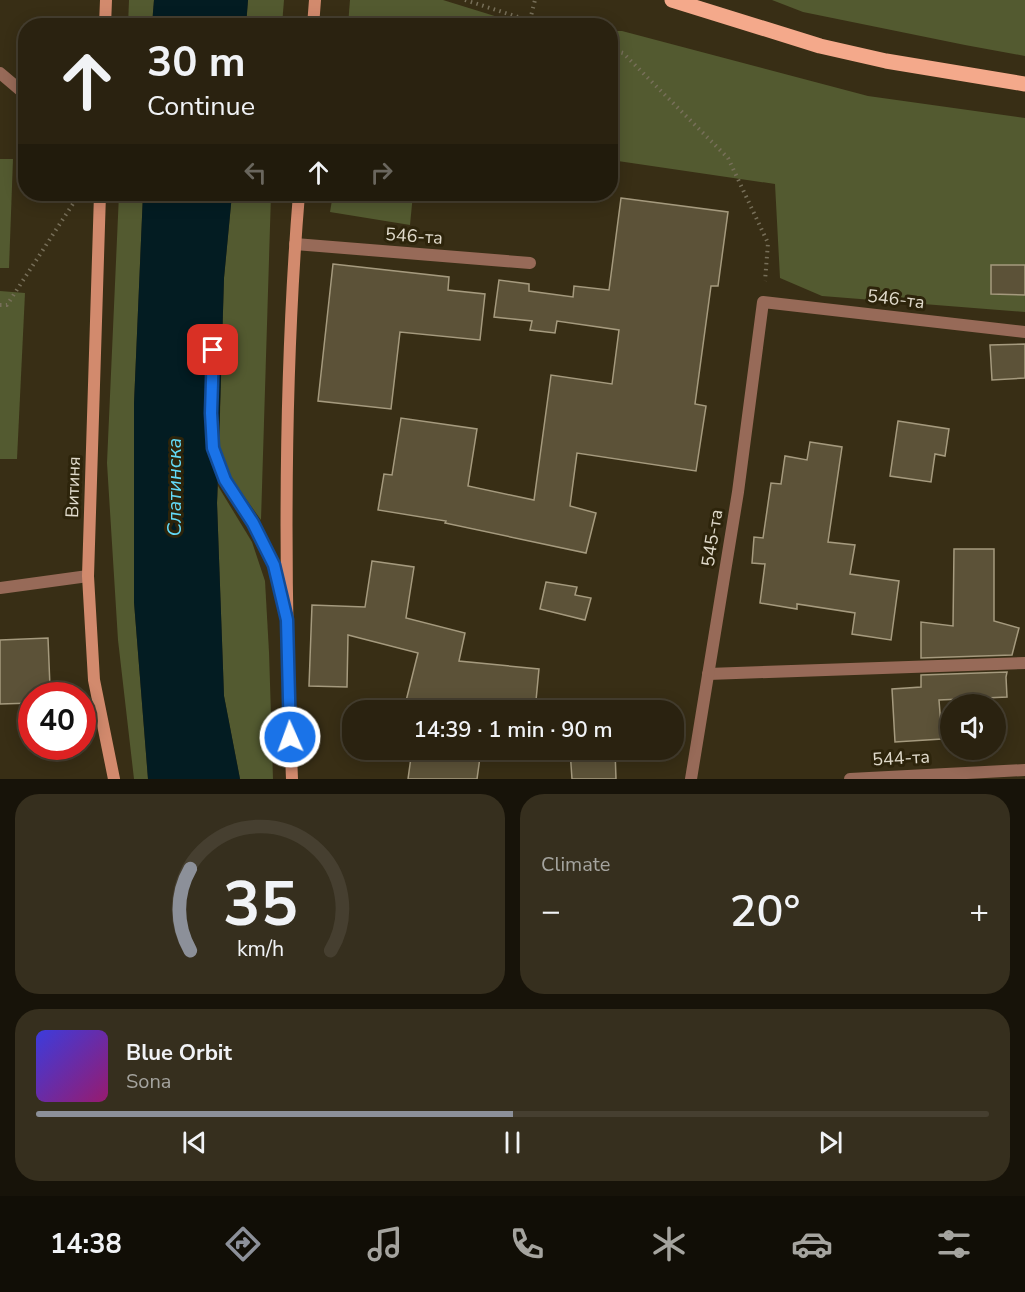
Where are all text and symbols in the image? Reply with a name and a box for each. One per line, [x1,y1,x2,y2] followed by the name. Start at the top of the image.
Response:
[147,34,246,91] text: 30 m
[48,42,126,120] icon: ahead
[147,88,255,125] text: Continue
[239,156,272,189] icon: left
[302,156,335,189] icon: ahead
[365,156,398,189] icon: right
[384,222,444,250] street label: 546-та
[866,284,926,314] street label: 546-та
[187,324,238,375] pin
[196,333,229,366] icon: arrive
[161,438,188,536] water label: Слатинска
[60,456,86,518] street label: Витиня
[696,508,728,568] street label: 545-та
[18,682,96,760] speed limit sign: 40
[940,694,1006,760] map controls
[940,694,1006,760] button: sound
[258,705,322,769] position arrow
[414,715,612,745] text: 14:39 · 1 min · 90 m
[872,745,930,771] street label: 544-та
[541,851,610,878] text: Climate
[223,862,297,947] text: 35
[730,881,800,942] text: 20°
[541,889,561,934] text: −
[969,889,989,934] text: +
[236,934,284,964] text: km/h
[126,1038,232,1068] text: Blue Orbit
[126,1068,171,1095] text: Sona
[178,1126,211,1159] icon: previous
[496,1126,529,1159] icon: pause
[814,1126,847,1159] icon: next
[222,1223,264,1265] icon: directions
[364,1223,406,1265] icon: music
[506,1223,548,1265] icon: phone
[648,1223,690,1265] icon: climate
[791,1223,833,1265] icon: car
[933,1223,975,1265] icon: filters
[50,1226,122,1263] text: 14:38

